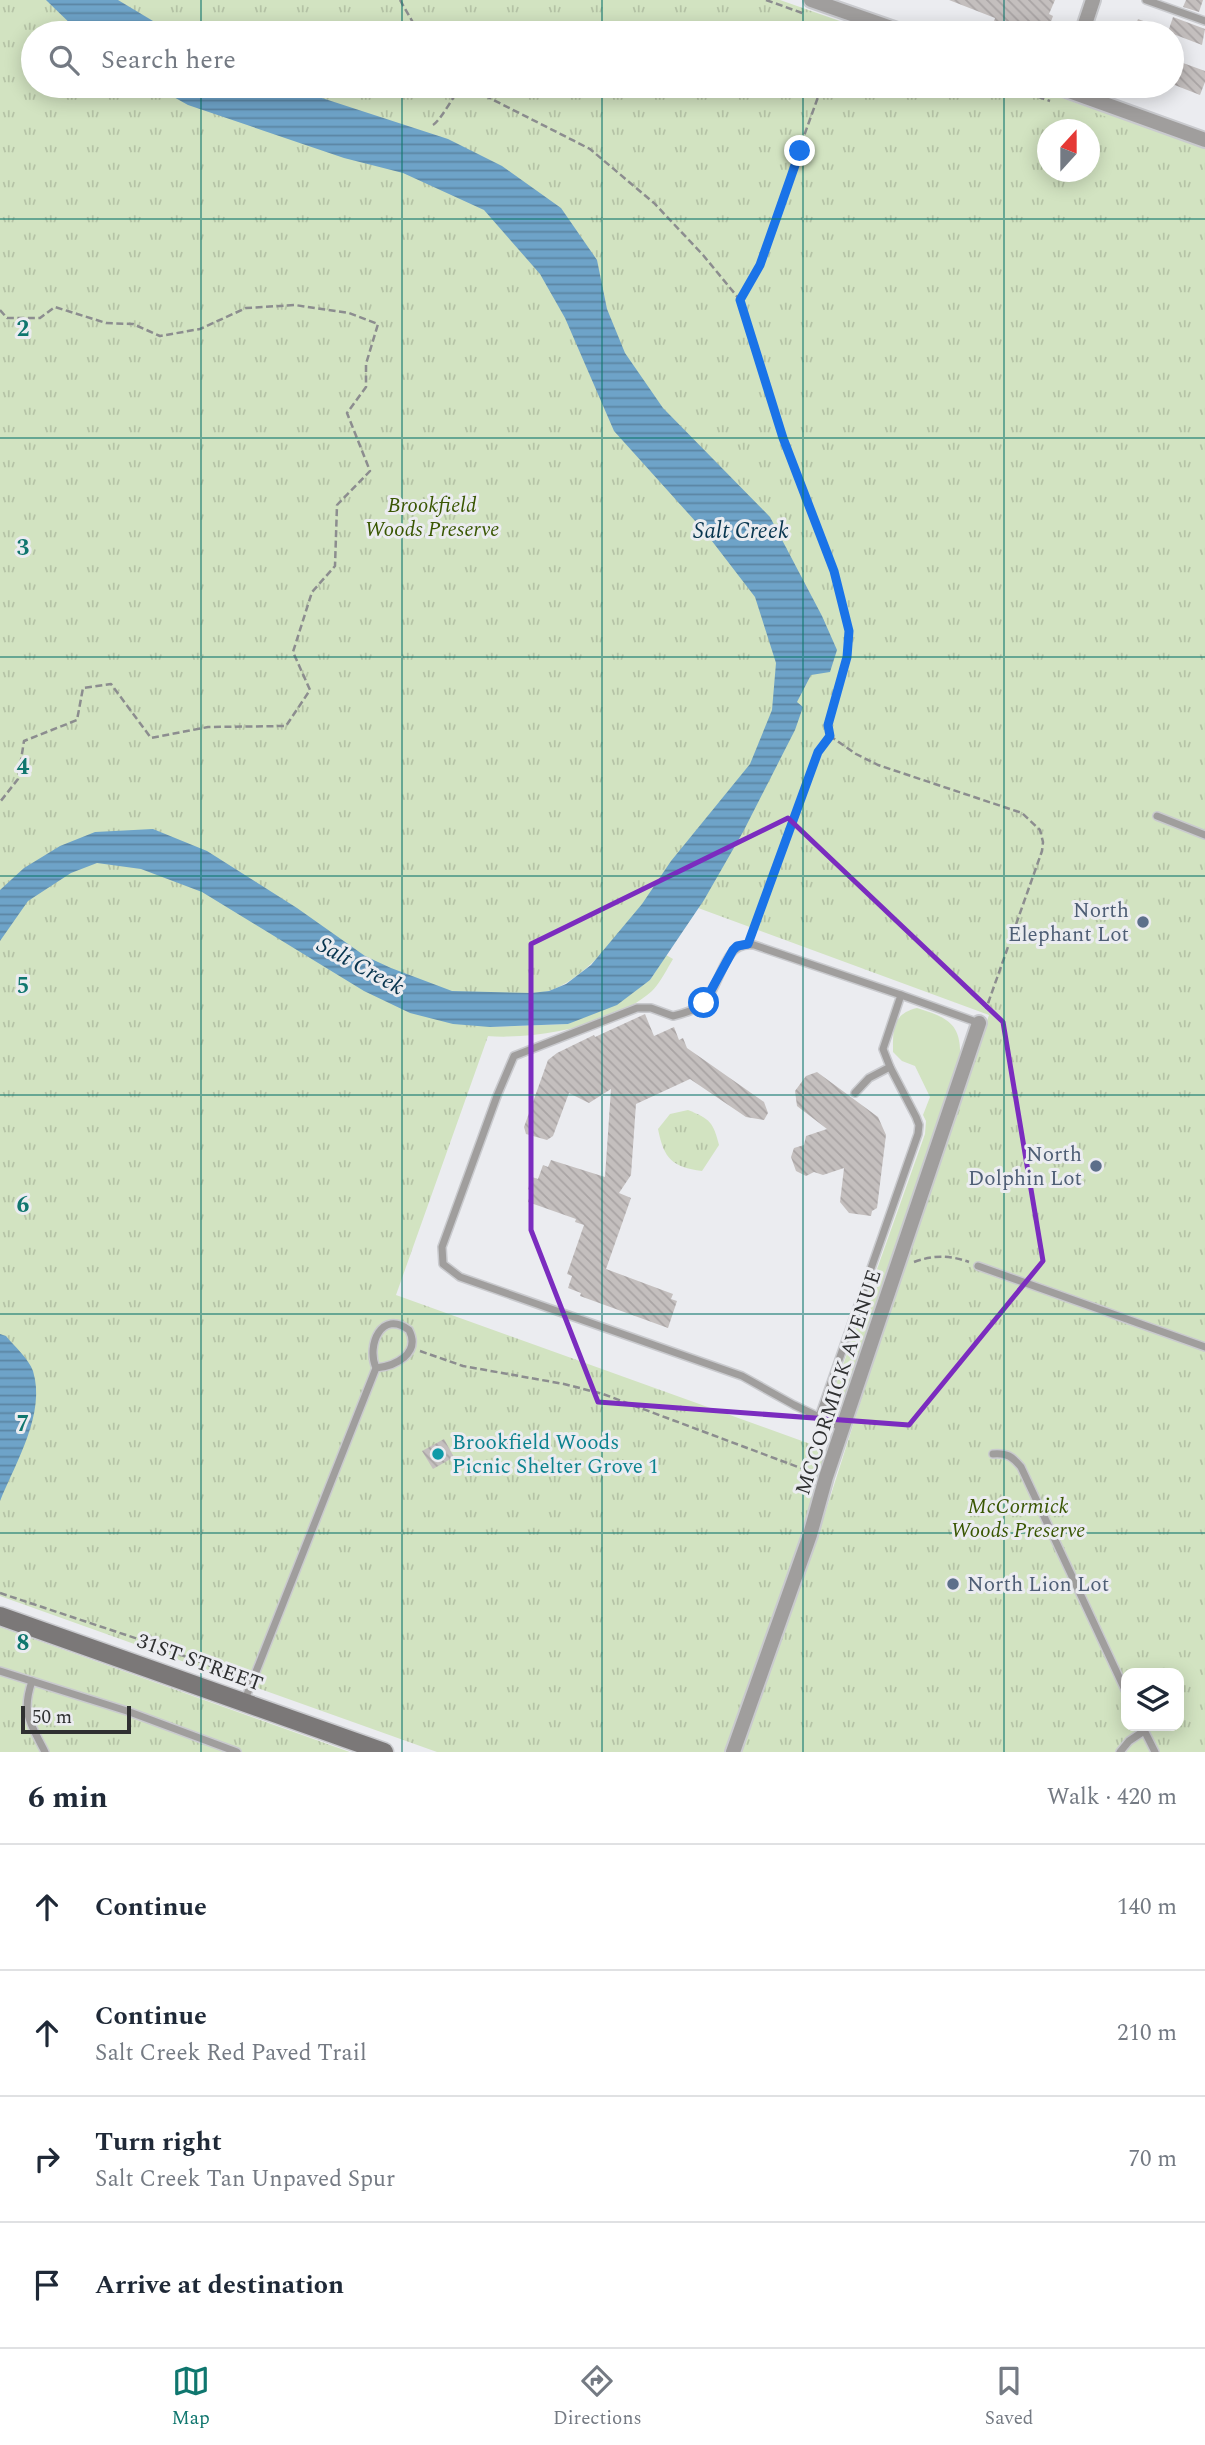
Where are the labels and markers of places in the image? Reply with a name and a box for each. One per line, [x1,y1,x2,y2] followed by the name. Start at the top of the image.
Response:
[1008,895,1129,951] place label: North Elephant Lot
[1135,914,1151,930] marker: North Elephant Lot
[968,1139,1082,1195] place label: North Dolphin Lot
[1088,1158,1104,1174] marker: North Dolphin Lot
[452,1427,659,1483] place label: Brookfield Woods Picnic Shelter Grove 1
[430,1446,446,1462] marker: Brookfield Woods Picnic Shelter Grove 1
[967,1569,1109,1601] place label: North Lion Lot
[945,1576,961,1592] marker: North Lion Lot

